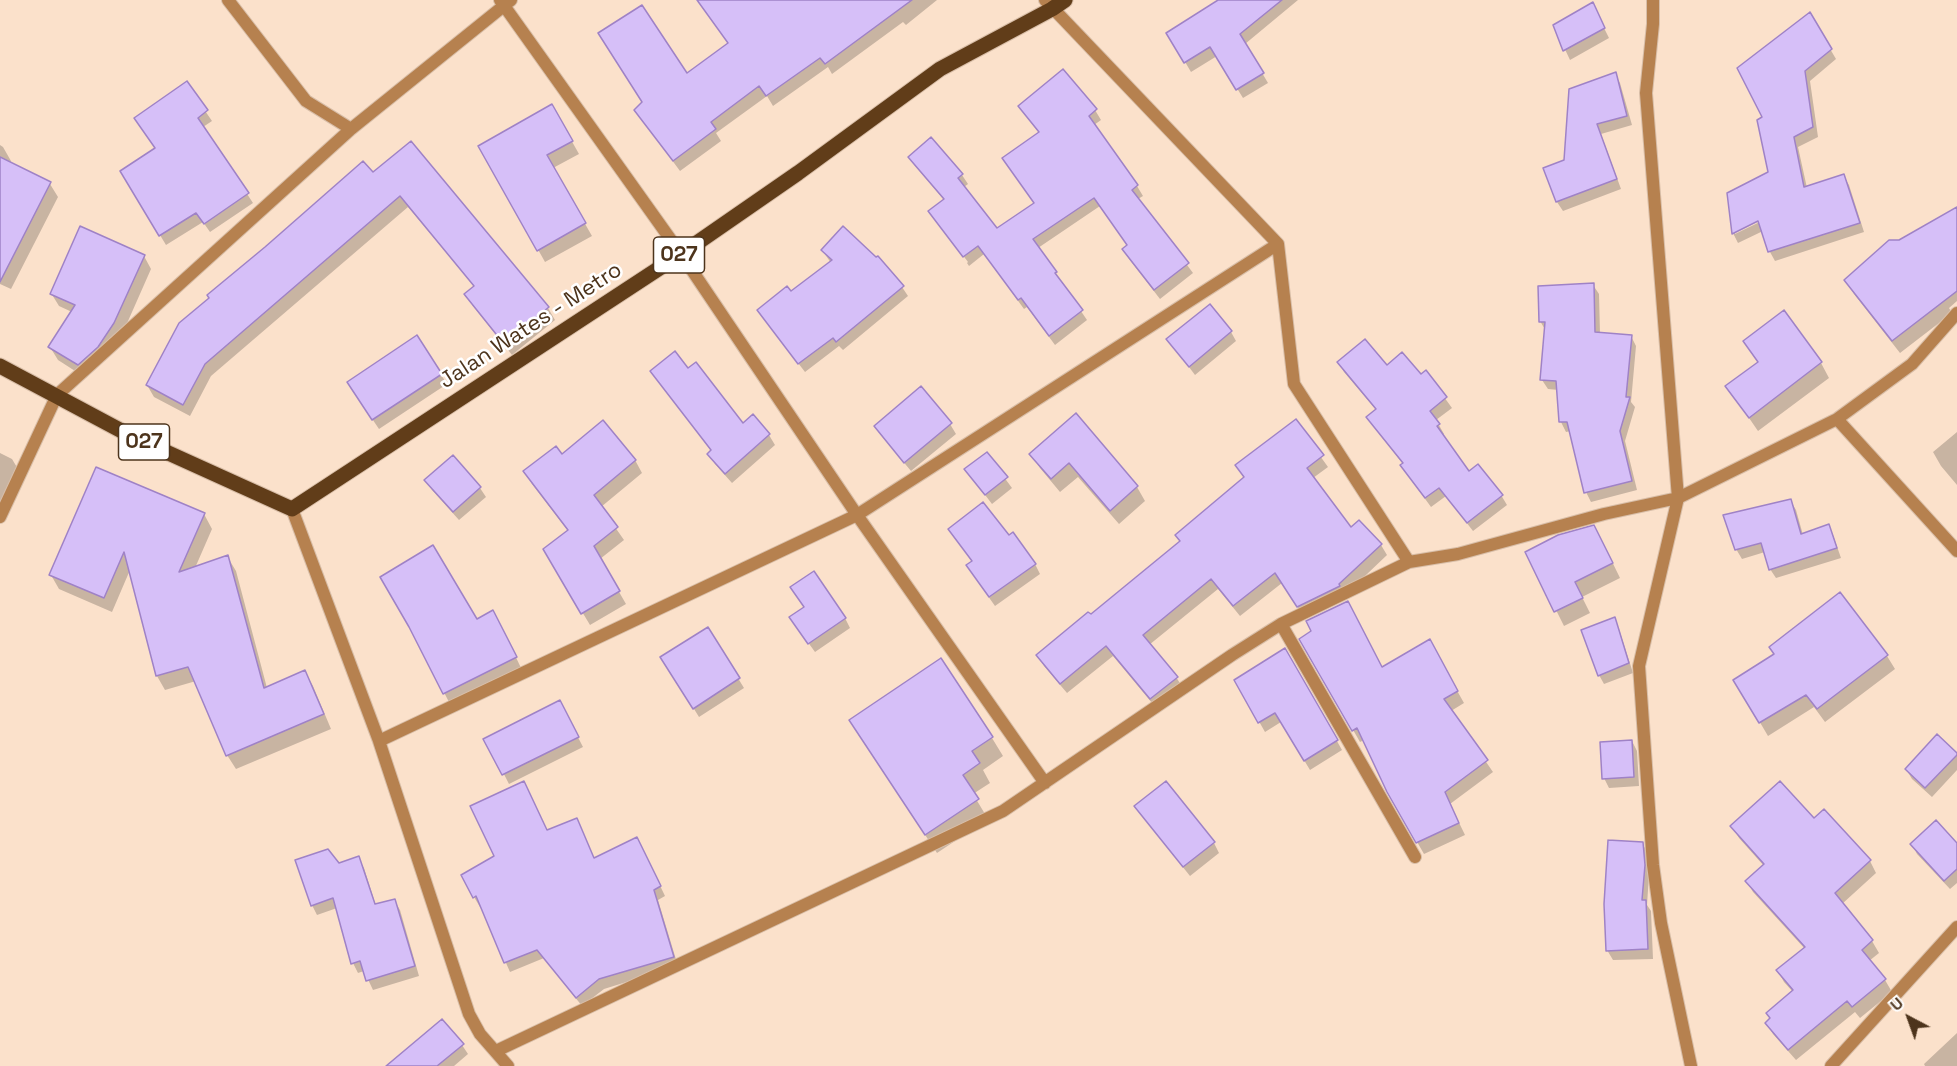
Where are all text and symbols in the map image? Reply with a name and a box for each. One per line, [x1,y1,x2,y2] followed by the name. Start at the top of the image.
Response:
[654,237,704,273] road number: 027
[435,257,627,395] street label: Jalan Wates - Metro
[118,424,170,460] road number: 027
[1879,988,1939,1048] north arrow
[1886,993,1908,1015] text: U

